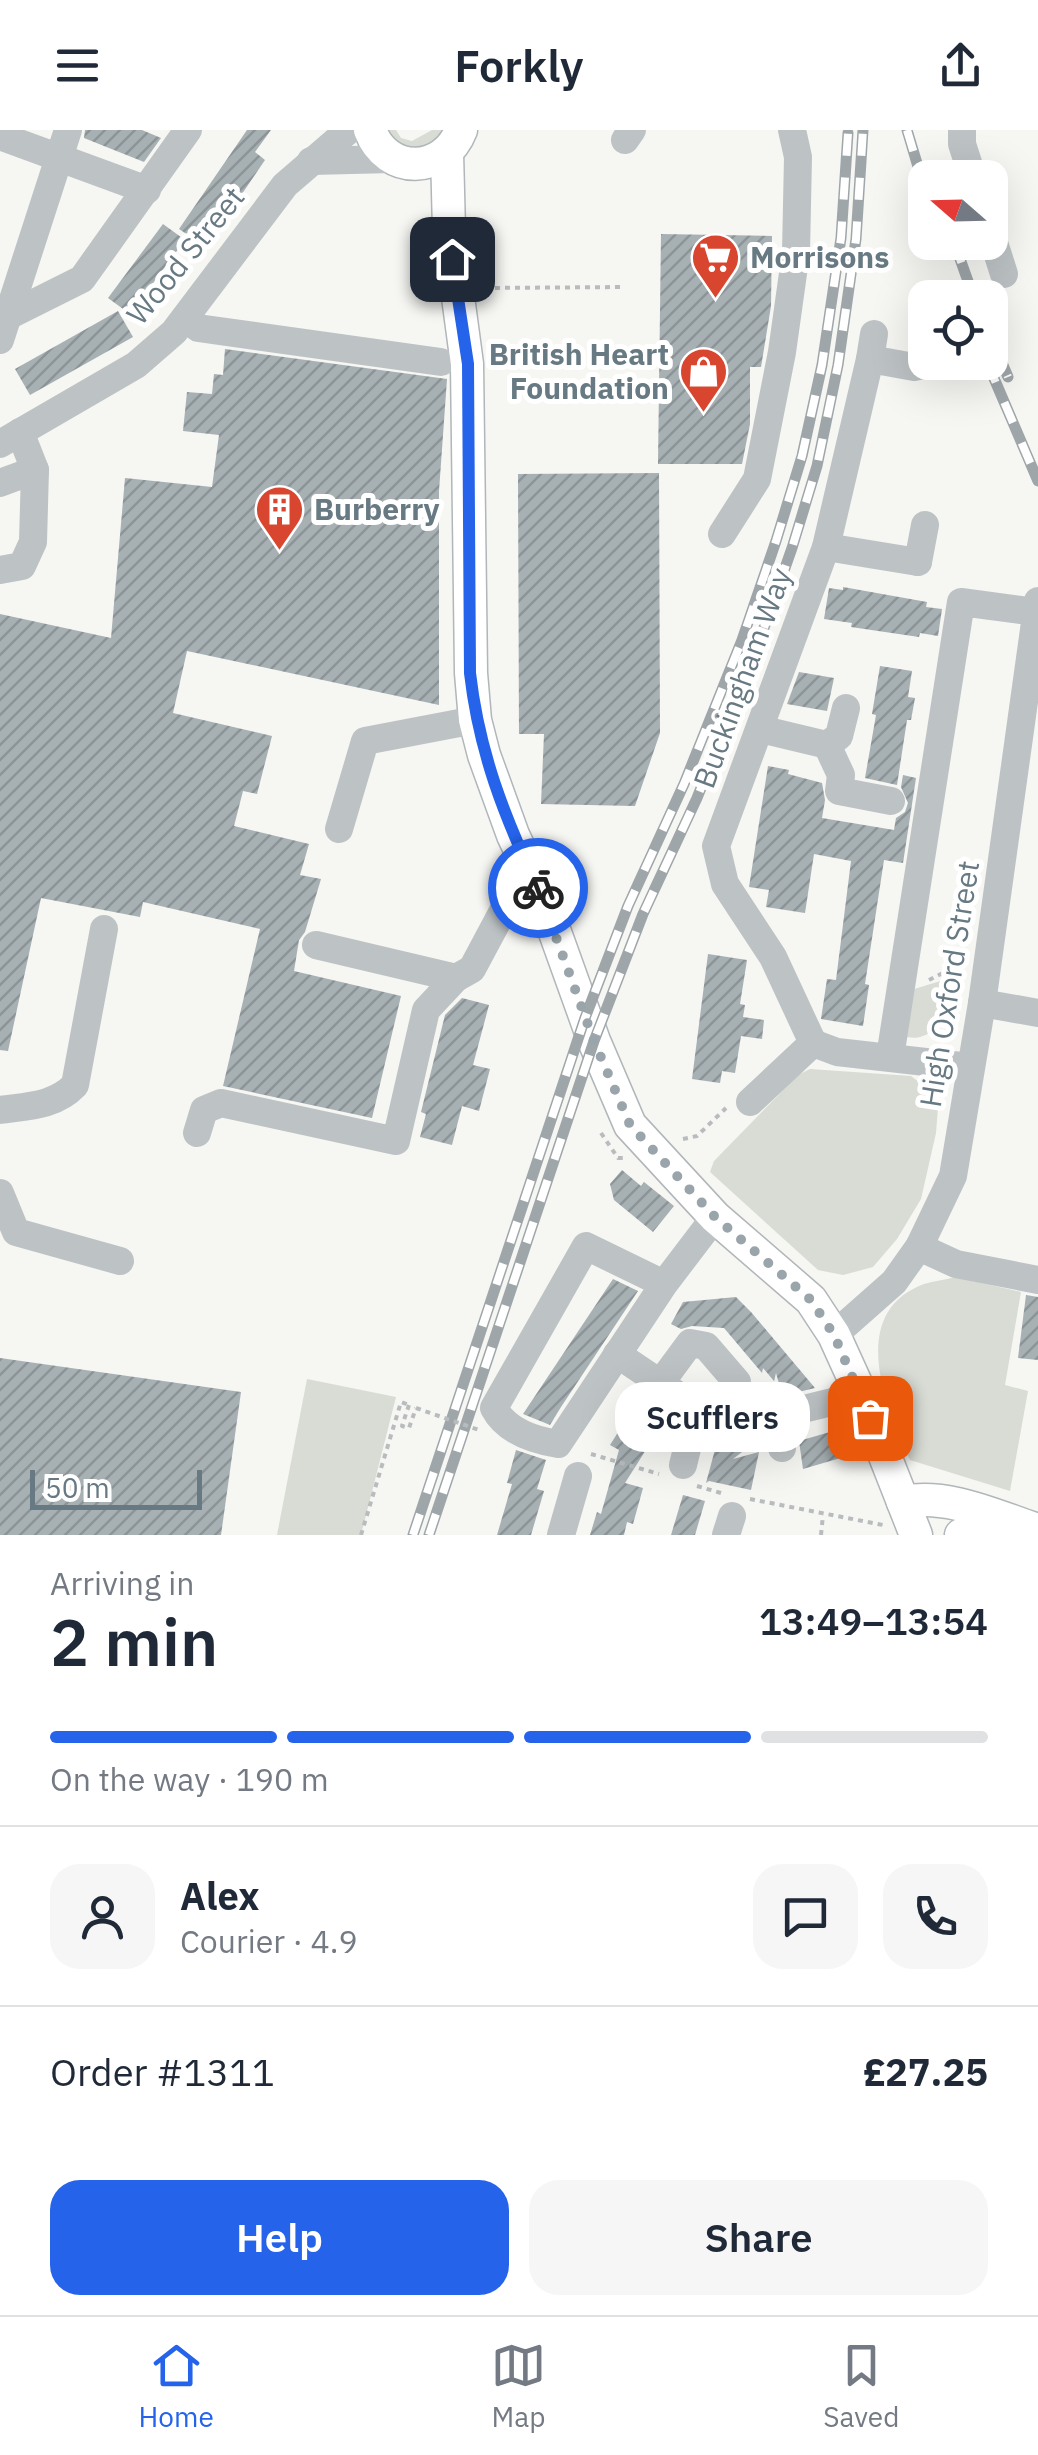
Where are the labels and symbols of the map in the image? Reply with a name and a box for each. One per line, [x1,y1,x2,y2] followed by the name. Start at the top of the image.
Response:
[908,160,1008,260] north arrow
[117,178,252,332] street label: Wood Street
[410,217,495,302] pin
[689,232,741,300] supermarket icon: Morrisons
[750,237,889,276] place label: Morrisons
[489,334,669,407] place label: British Heart Foundation
[678,346,730,414] shop icon: British Heart Foundation
[253,484,305,552] building icon: Burberry
[314,489,440,528] place label: Burberry
[684,562,800,793] street label: Buckingham Way
[488,838,588,938] courier
[910,858,987,1110] street label: High Oxford Street
[828,1376,913,1461] pin
[615,1383,810,1453] callout: Scufflers
[30,1465,202,1510] scale bar

